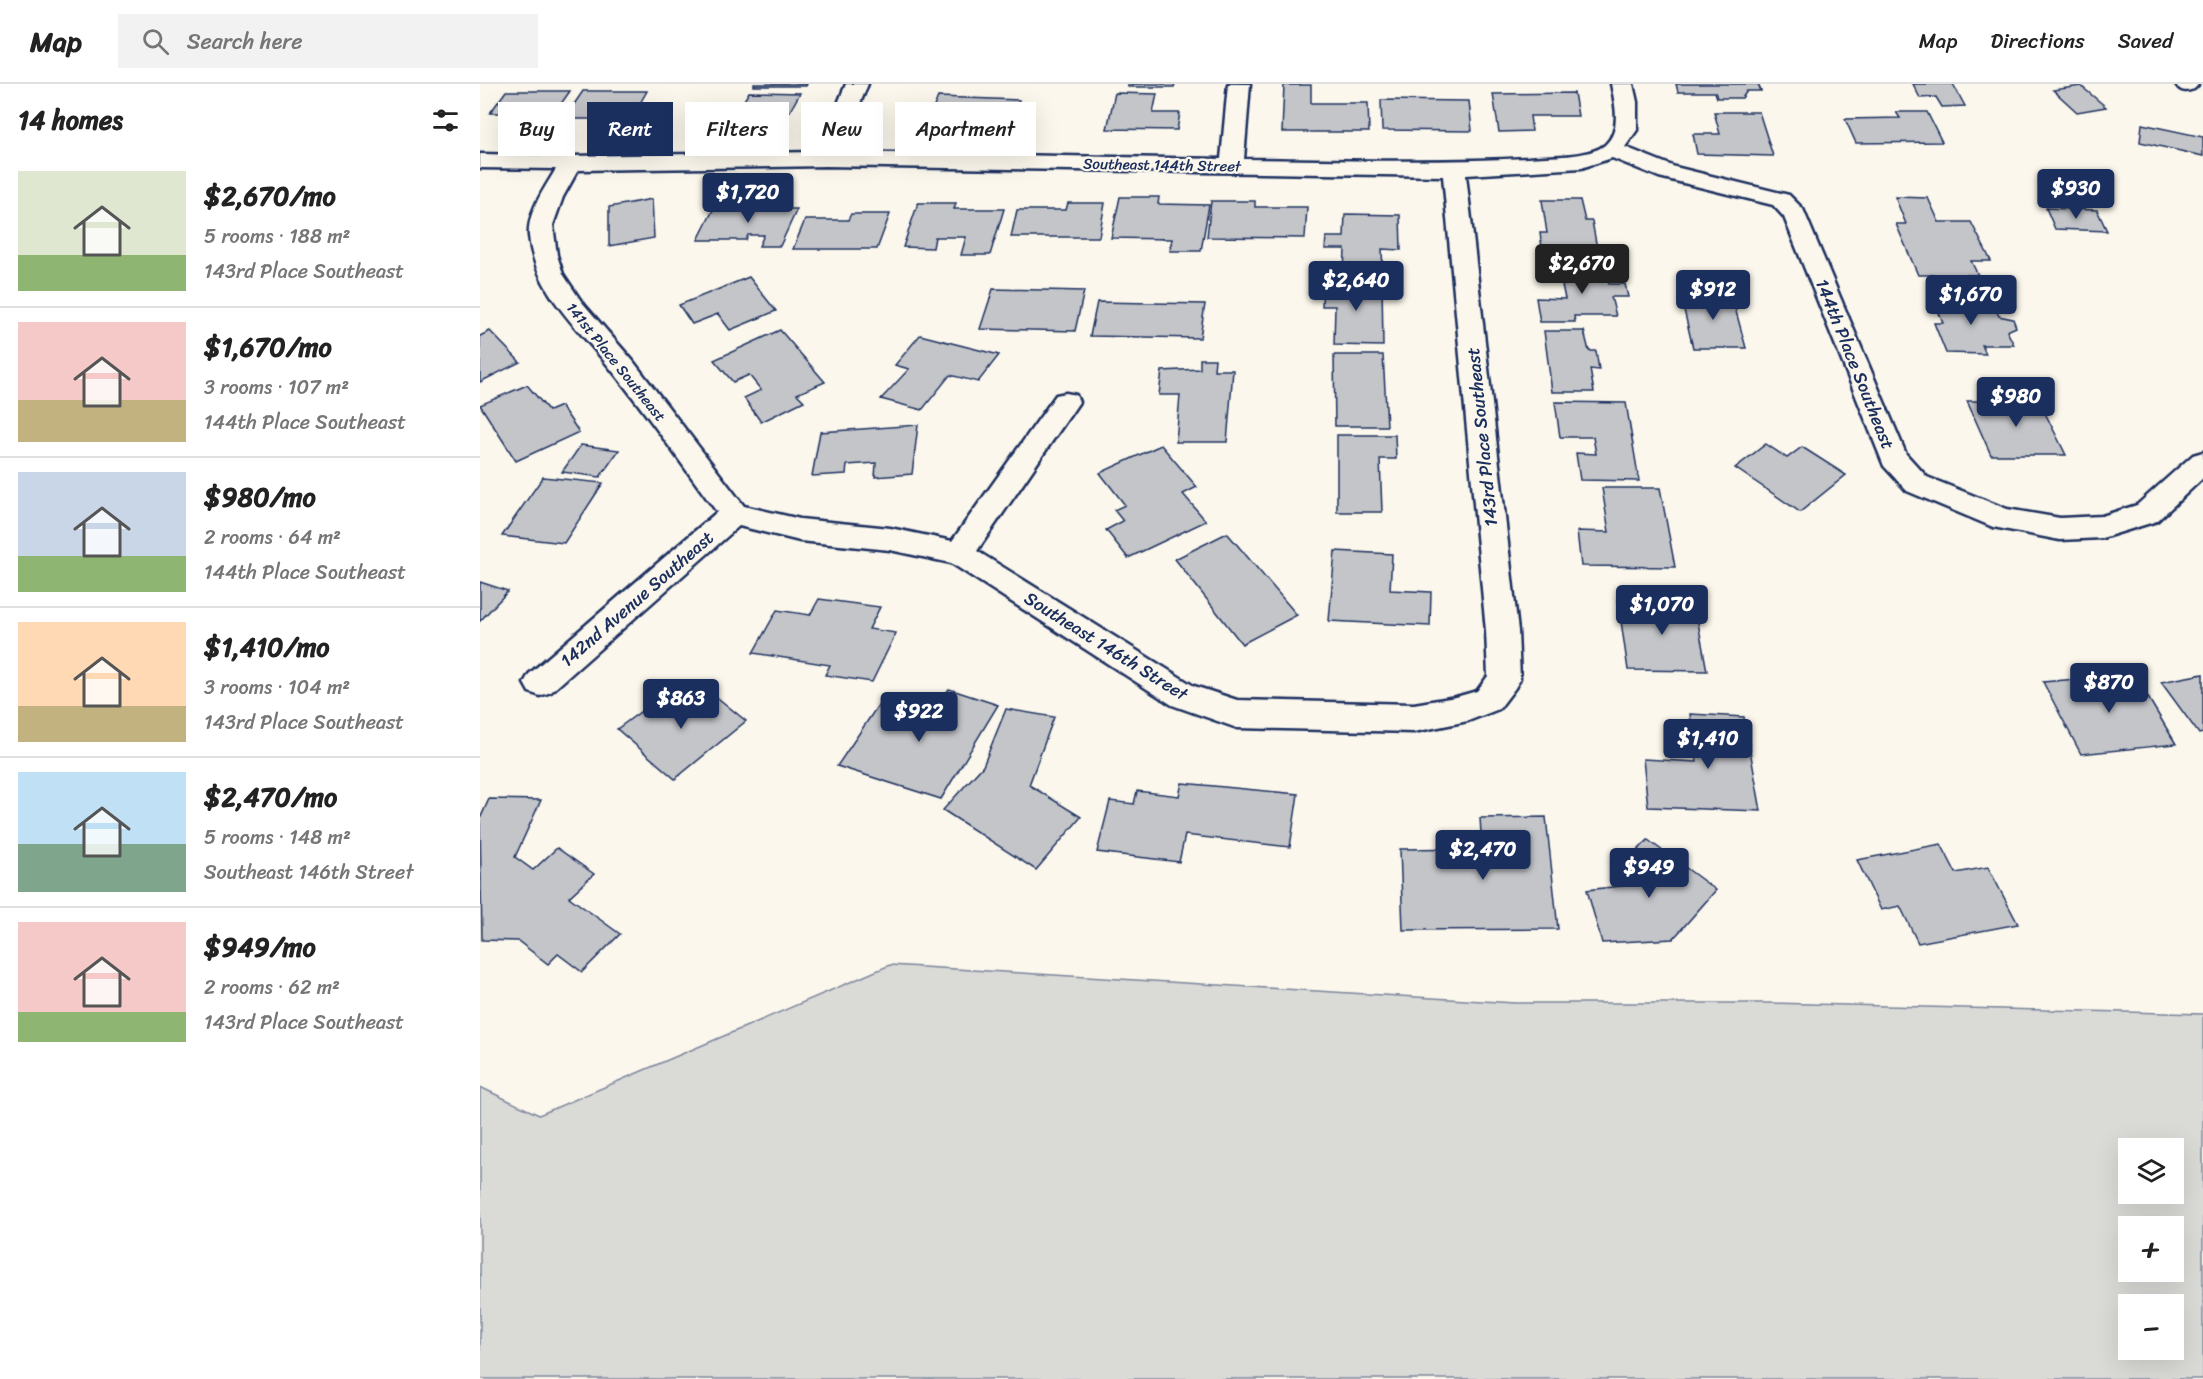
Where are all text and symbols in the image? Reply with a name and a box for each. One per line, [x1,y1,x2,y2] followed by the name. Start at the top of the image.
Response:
[118,14,538,68] search box
[30,17,82,66] text: Map
[187,22,303,61] text: Search here
[1919,22,1957,60] text: Map
[1990,22,2085,60] text: Directions
[2118,22,2173,60] text: Saved
[139,25,172,58] icon: search
[18,97,123,143] text: 14 homes
[498,102,575,156] chip: Buy
[587,102,673,156] chip: Rent
[685,102,789,156] chip: Filters
[801,102,883,156] chip: New
[895,102,1036,156] chip: Apartment
[429,104,462,137] icon: filters
[1083,151,1242,179] street label: Southeast 144th Street
[2040,169,2112,220] pin: $930
[2051,171,2101,206] text: $930
[204,173,336,219] text: $2,670/mo
[699,173,797,224] pin: $1,720
[716,175,780,210] text: $1,720
[66,195,138,267] icon: home
[204,219,350,254] text: 5 rooms · 188 m²
[1533,244,1631,295] pin: $2,670
[1549,246,1615,281] text: $2,670
[204,254,404,289] text: 143rd Place Southeast
[1307,261,1405,312] pin: $2,640
[1323,263,1389,298] text: $2,640
[1677,270,1749,321] pin: $912
[1690,272,1736,307] text: $912
[1806,274,1904,454] street label: 144th Place Southeast
[1922,275,2020,326] pin: $1,670
[1940,277,2002,312] text: $1,670
[559,296,673,428] street label: 141st Place Southeast
[204,324,332,370] text: $1,670/mo
[66,346,138,418] icon: home
[1457,346,1507,528] street label: 143rd Place Southeast
[204,370,349,405] text: 3 rooms · 107 m²
[1980,377,2052,428] pin: $980
[1991,379,2041,414] text: $980
[204,405,406,440] text: 144th Place Southeast
[204,474,316,520] text: $980/mo
[66,496,138,568] icon: home
[204,520,341,555] text: 2 rooms · 64 m²
[553,523,721,675] street label: 142nd Avenue Southeast
[204,555,406,590] text: 144th Place Southeast
[1018,582,1195,710] street label: Southeast 146th Street
[1613,585,1711,636] pin: $1,070
[1630,587,1694,622] text: $1,070
[204,624,330,670] text: $1,410/mo
[66,646,138,718] icon: home
[2073,663,2145,714] pin: $870
[2084,665,2134,700] text: $870
[204,670,350,705] text: 3 rooms · 104 m²
[645,679,717,730] pin: $863
[657,681,705,716] text: $863
[883,692,955,743] pin: $922
[895,694,943,729] text: $922
[204,705,404,740] text: 143rd Place Southeast
[1659,719,1757,770] pin: $1,410
[1677,721,1739,756] text: $1,410
[204,774,337,820] text: $2,470/mo
[66,796,138,868] icon: home
[204,820,351,855] text: 5 rooms · 148 m²
[1434,830,1532,881] pin: $2,470
[1450,832,1516,867] text: $2,470
[1613,848,1685,899] pin: $949
[1624,850,1674,885] text: $949
[204,855,413,890] text: Southeast 146th Street
[204,924,316,970] text: $949/mo
[66,946,138,1018] icon: home
[204,970,340,1005] text: 2 rooms · 62 m²
[204,1005,404,1040] text: 143rd Place Southeast
[2118,1138,2184,1360] map controls
[2118,1138,2184,1204] button: layers
[2118,1216,2184,1282] button: +
[2118,1294,2184,1360] button: −

